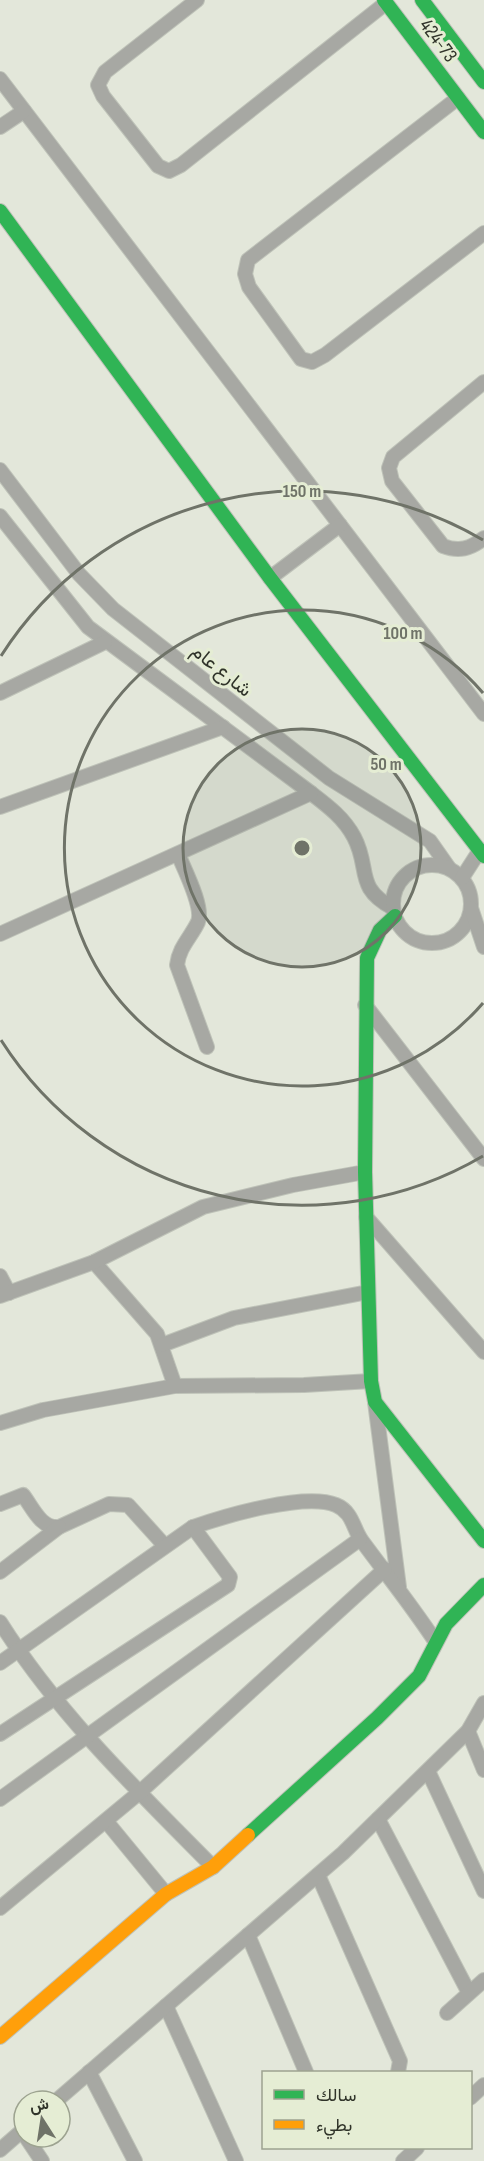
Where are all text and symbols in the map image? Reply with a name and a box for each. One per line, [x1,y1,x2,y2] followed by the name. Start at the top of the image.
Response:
[414,14,462,67] street label: 424-73
[283,481,321,502] text: 150 m
[384,623,423,644] text: 100 m
[186,639,256,703] street label: شارع عام
[370,754,402,775] text: 50 m
[292,838,312,858] centre of rings
[262,2071,472,2149] legend
[316,2085,356,2106] text: سالك
[12,2089,72,2149] north arrow
[28,2095,51,2117] text: ش
[316,2115,352,2140] text: بطيء

